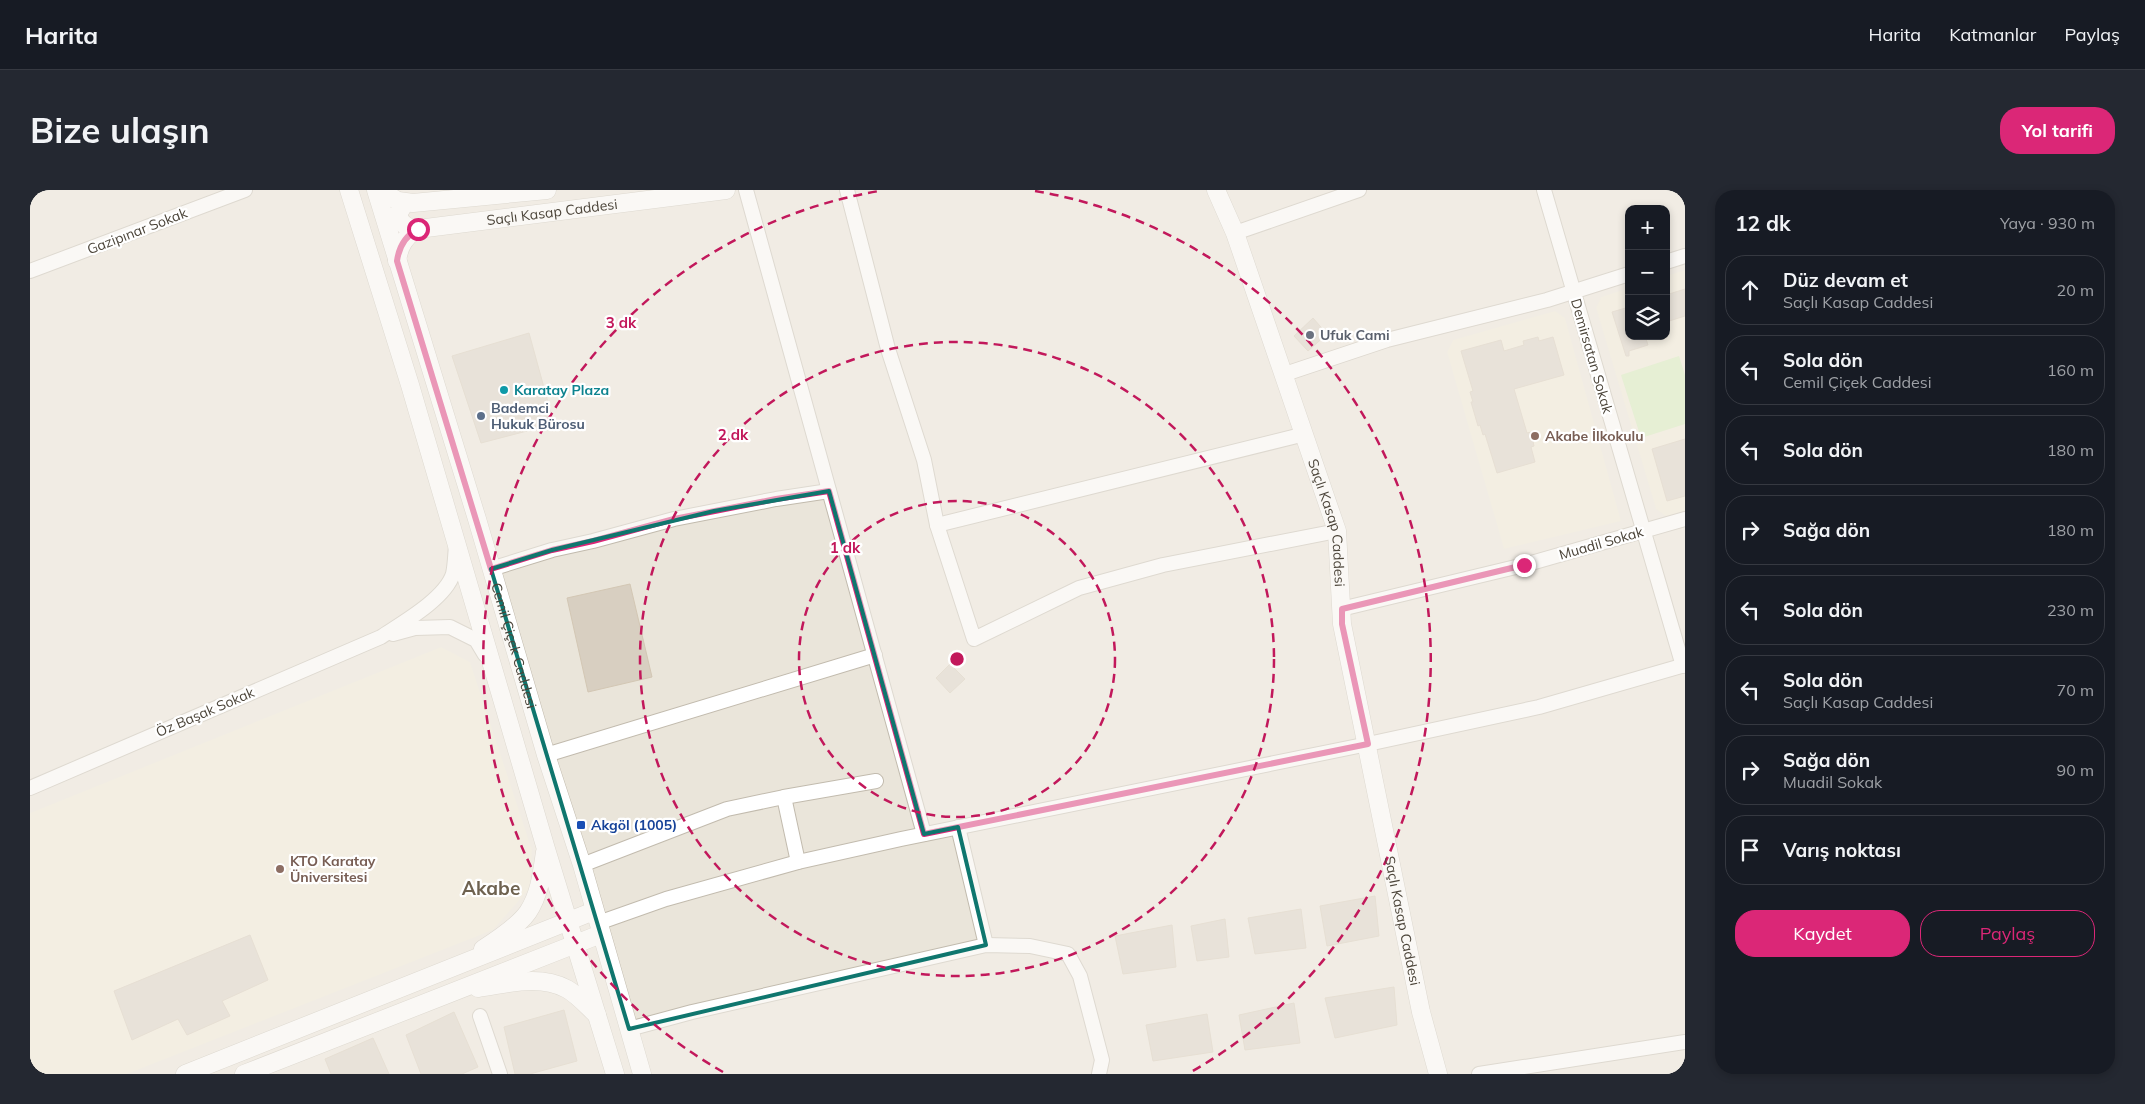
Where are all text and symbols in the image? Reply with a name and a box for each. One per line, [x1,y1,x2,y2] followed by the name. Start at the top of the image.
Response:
[25,20,98,50] text: Harita
[1869,23,1921,46] text: Harita
[1949,23,2036,46] text: Katmanlar
[2064,23,2120,46] text: Paylaş
[2000,107,2115,154] button: Yol tarifi
[30,108,210,152] text: Bize ulaşın
[486,195,618,229] street label: Saçlı Kasap Caddesi
[84,203,190,258] street label: Gazipınar Sokak
[1625,205,1670,340] map controls
[1625,205,1670,250] button: +
[1735,210,1791,236] text: 12 dk
[2000,213,2095,233] text: Yaya · 930 m
[407,218,430,241] route start
[1625,250,1670,295] button: −
[1783,268,1908,292] text: Düz devam et
[1736,276,1764,304] icon: ahead
[2057,280,2094,300] text: 20 m
[1783,292,1933,312] text: Saçlı Kasap Caddesi
[1625,295,1670,340] button: layers
[1567,296,1617,416] street label: Demirsatan Sokak
[606,313,637,332] text: 3 dk
[1320,326,1390,344] place label: Ufuk Cami
[1304,329,1316,341] marker: Ufuk Cami
[1783,348,1863,372] text: Sola dön
[1736,356,1764,384] icon: left
[2047,360,2094,380] text: 160 m
[1783,372,1932,392] text: Cemil Çiçek Caddesi
[514,381,609,399] place label: Karatay Plaza
[498,384,510,396] marker: Karatay Plaza
[491,399,585,433] place label: Bademci Hukuk Bürosu
[475,410,487,422] marker: Bademci Hukuk Bürosu
[718,425,749,444] text: 2 dk
[1545,427,1644,445] place label: Akabe İlkokulu
[1529,430,1541,442] marker: Akabe İlkokulu
[1736,436,1764,464] icon: left
[1783,438,1863,462] text: Sola dön
[2047,440,2094,460] text: 180 m
[1304,456,1349,587] street label: Saçlı Kasap Caddesi
[1736,516,1764,544] icon: right
[1783,518,1870,542] text: Sağa dön
[2047,520,2094,540] text: 180 m
[1557,522,1646,564] street label: Muadil Sokak
[830,538,861,557] text: 1 dk
[1513,554,1536,577] route end
[487,581,541,711] street label: Cemil Çiçek Caddesi
[1736,596,1764,624] icon: left
[1783,598,1863,622] text: Sola dön
[2047,600,2094,620] text: 230 m
[948,650,966,668] centre of rings
[1783,668,1863,692] text: Sola dön
[1736,676,1764,704] icon: left
[2057,680,2094,700] text: 70 m
[153,683,258,741] street label: Öz Başak Sokak
[1783,692,1933,712] text: Saçlı Kasap Caddesi
[1783,748,1870,772] text: Sağa dön
[1736,756,1764,784] icon: right
[2057,760,2094,780] text: 90 m
[1783,772,1882,792] text: Muadil Sokak
[591,816,677,834] place label: Akgöl (1005)
[575,819,587,831] marker: Akgöl (1005)
[1736,836,1764,864] icon: arrive
[1783,838,1901,862] text: Varış noktası
[290,852,376,886] place label: KTO Karatay Üniversitesi
[1380,854,1424,987] street label: Saçlı Kasap Caddesi
[274,863,286,875] marker: KTO Karatay Üniversitesi
[462,876,520,900] district label: Akabe
[1735,910,1910,957] button: Kaydet
[1920,910,2095,957] button: Paylaş

